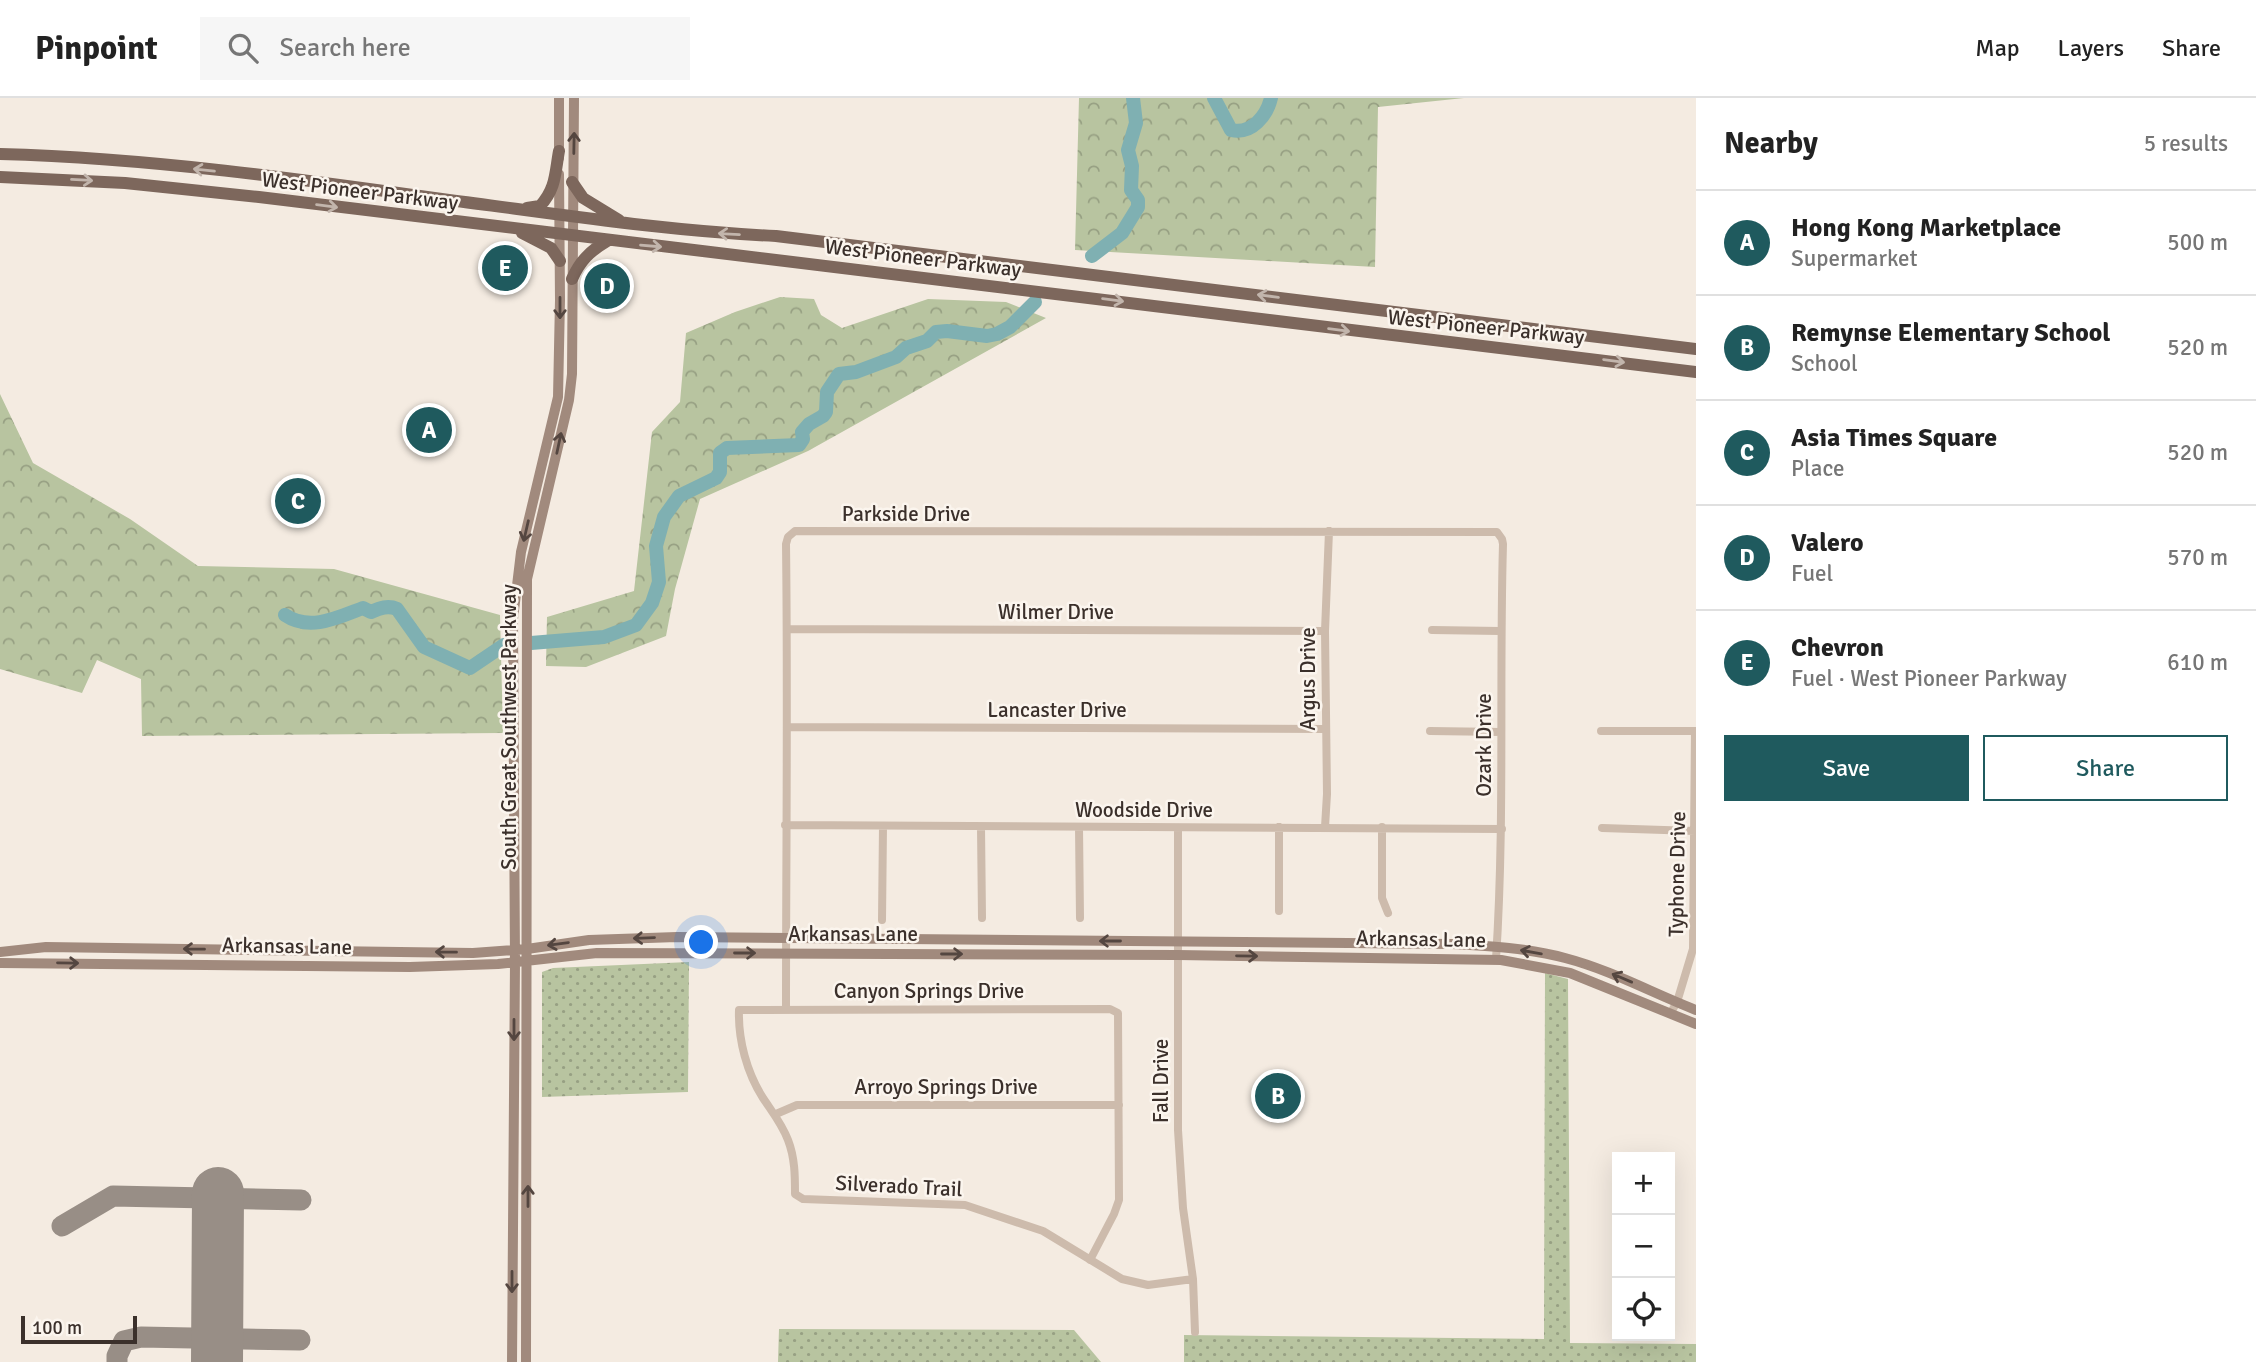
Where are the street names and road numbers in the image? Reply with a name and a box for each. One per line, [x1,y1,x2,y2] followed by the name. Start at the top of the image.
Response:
[260,166,460,216] street label: West Pioneer Parkway
[823,233,1023,283] street label: West Pioneer Parkway
[1386,304,1586,350] street label: West Pioneer Parkway
[842,501,970,527] street label: Parkside Drive
[496,584,522,870] street label: South Great Southwest Parkway
[998,599,1114,625] street label: Wilmer Drive
[1295,627,1321,731] street label: Argus Drive
[1471,693,1497,797] street label: Ozark Drive
[987,697,1127,723] street label: Lancaster Drive
[1075,797,1213,823] street label: Woodside Drive
[1663,811,1691,937] street label: Typhone Drive
[788,921,918,947] street label: Arkansas Lane
[1356,925,1486,953] street label: Arkansas Lane
[222,932,352,960] street label: Arkansas Lane
[834,978,1024,1004] street label: Canyon Springs Drive
[1148,1039,1174,1123] street label: Fall Drive
[854,1074,1038,1100] street label: Arroyo Springs Drive
[835,1170,963,1202] street label: Silverado Trail

